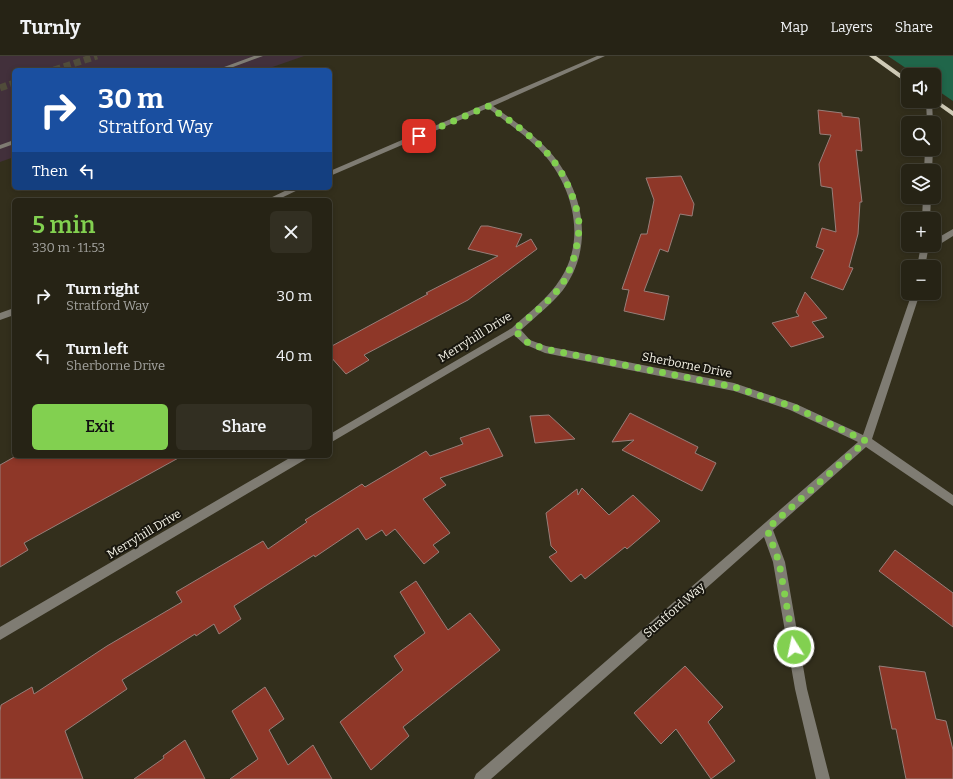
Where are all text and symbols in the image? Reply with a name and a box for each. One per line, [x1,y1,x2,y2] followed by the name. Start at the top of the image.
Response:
[20,16,81,39] text: Turnly
[780,19,808,36] text: Map
[830,19,873,36] text: Layers
[895,19,933,36] text: Share
[901,68,941,300] map controls
[901,68,941,108] button: sound
[98,82,164,115] text: 30 m
[32,84,84,136] icon: right
[98,116,213,138] text: Stratford Way
[901,116,941,156] button: search
[402,119,436,153] pin
[408,125,430,147] icon: arrive
[76,160,98,182] icon: left
[32,162,68,180] text: Then
[901,164,941,204] button: layers
[32,211,95,239] text: 5 min
[270,211,312,253] button: close
[901,212,941,252] button: +
[32,240,105,255] text: 330 m · 11:53
[901,260,941,300] button: −
[66,280,139,298] text: Turn right
[32,285,54,307] icon: right
[277,287,312,305] text: 30 m
[66,298,149,313] text: Stratford Way
[436,309,514,365] street label: Merryhill Drive
[66,340,128,358] text: Turn left
[32,345,54,367] icon: left
[276,347,312,365] text: 40 m
[641,349,733,381] street label: Sherborne Drive
[66,358,165,373] text: Sherborne Drive
[32,404,168,450] button: Exit
[176,404,312,450] button: Share
[104,506,184,562] street label: Merryhill Drive
[641,579,708,640] street label: Stratford Way
[773,626,815,668] position arrow

